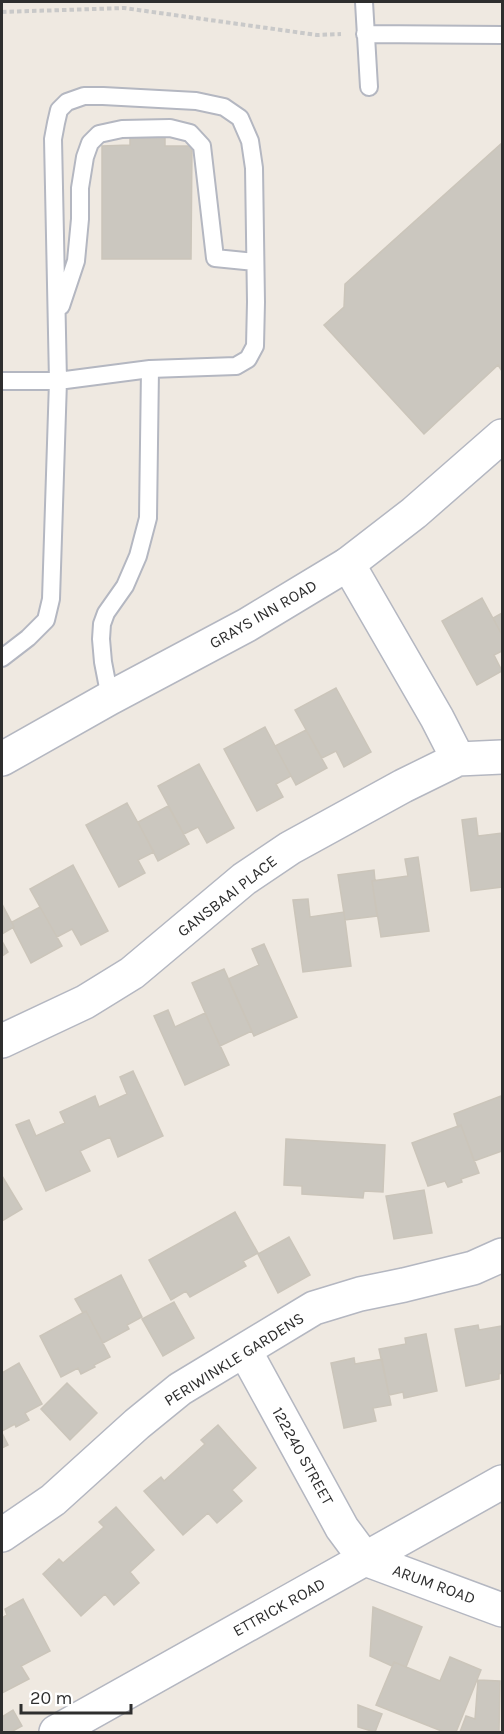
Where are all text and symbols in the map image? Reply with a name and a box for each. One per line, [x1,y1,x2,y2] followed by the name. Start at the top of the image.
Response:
[206,576,320,652] street label: GRAYS INN ROAD
[173,851,281,941] street label: GANSBAAI PLACE
[161,1308,307,1410] street label: PERIWINKLE GARDENS
[268,1404,338,1508] street label: 122240 STREET
[390,1560,478,1608] street label: ARUM ROAD
[230,1574,328,1640] street label: ETTRICK ROAD
[21,1677,130,1715] scale bar
[30,1687,72,1709] text: 20 m

